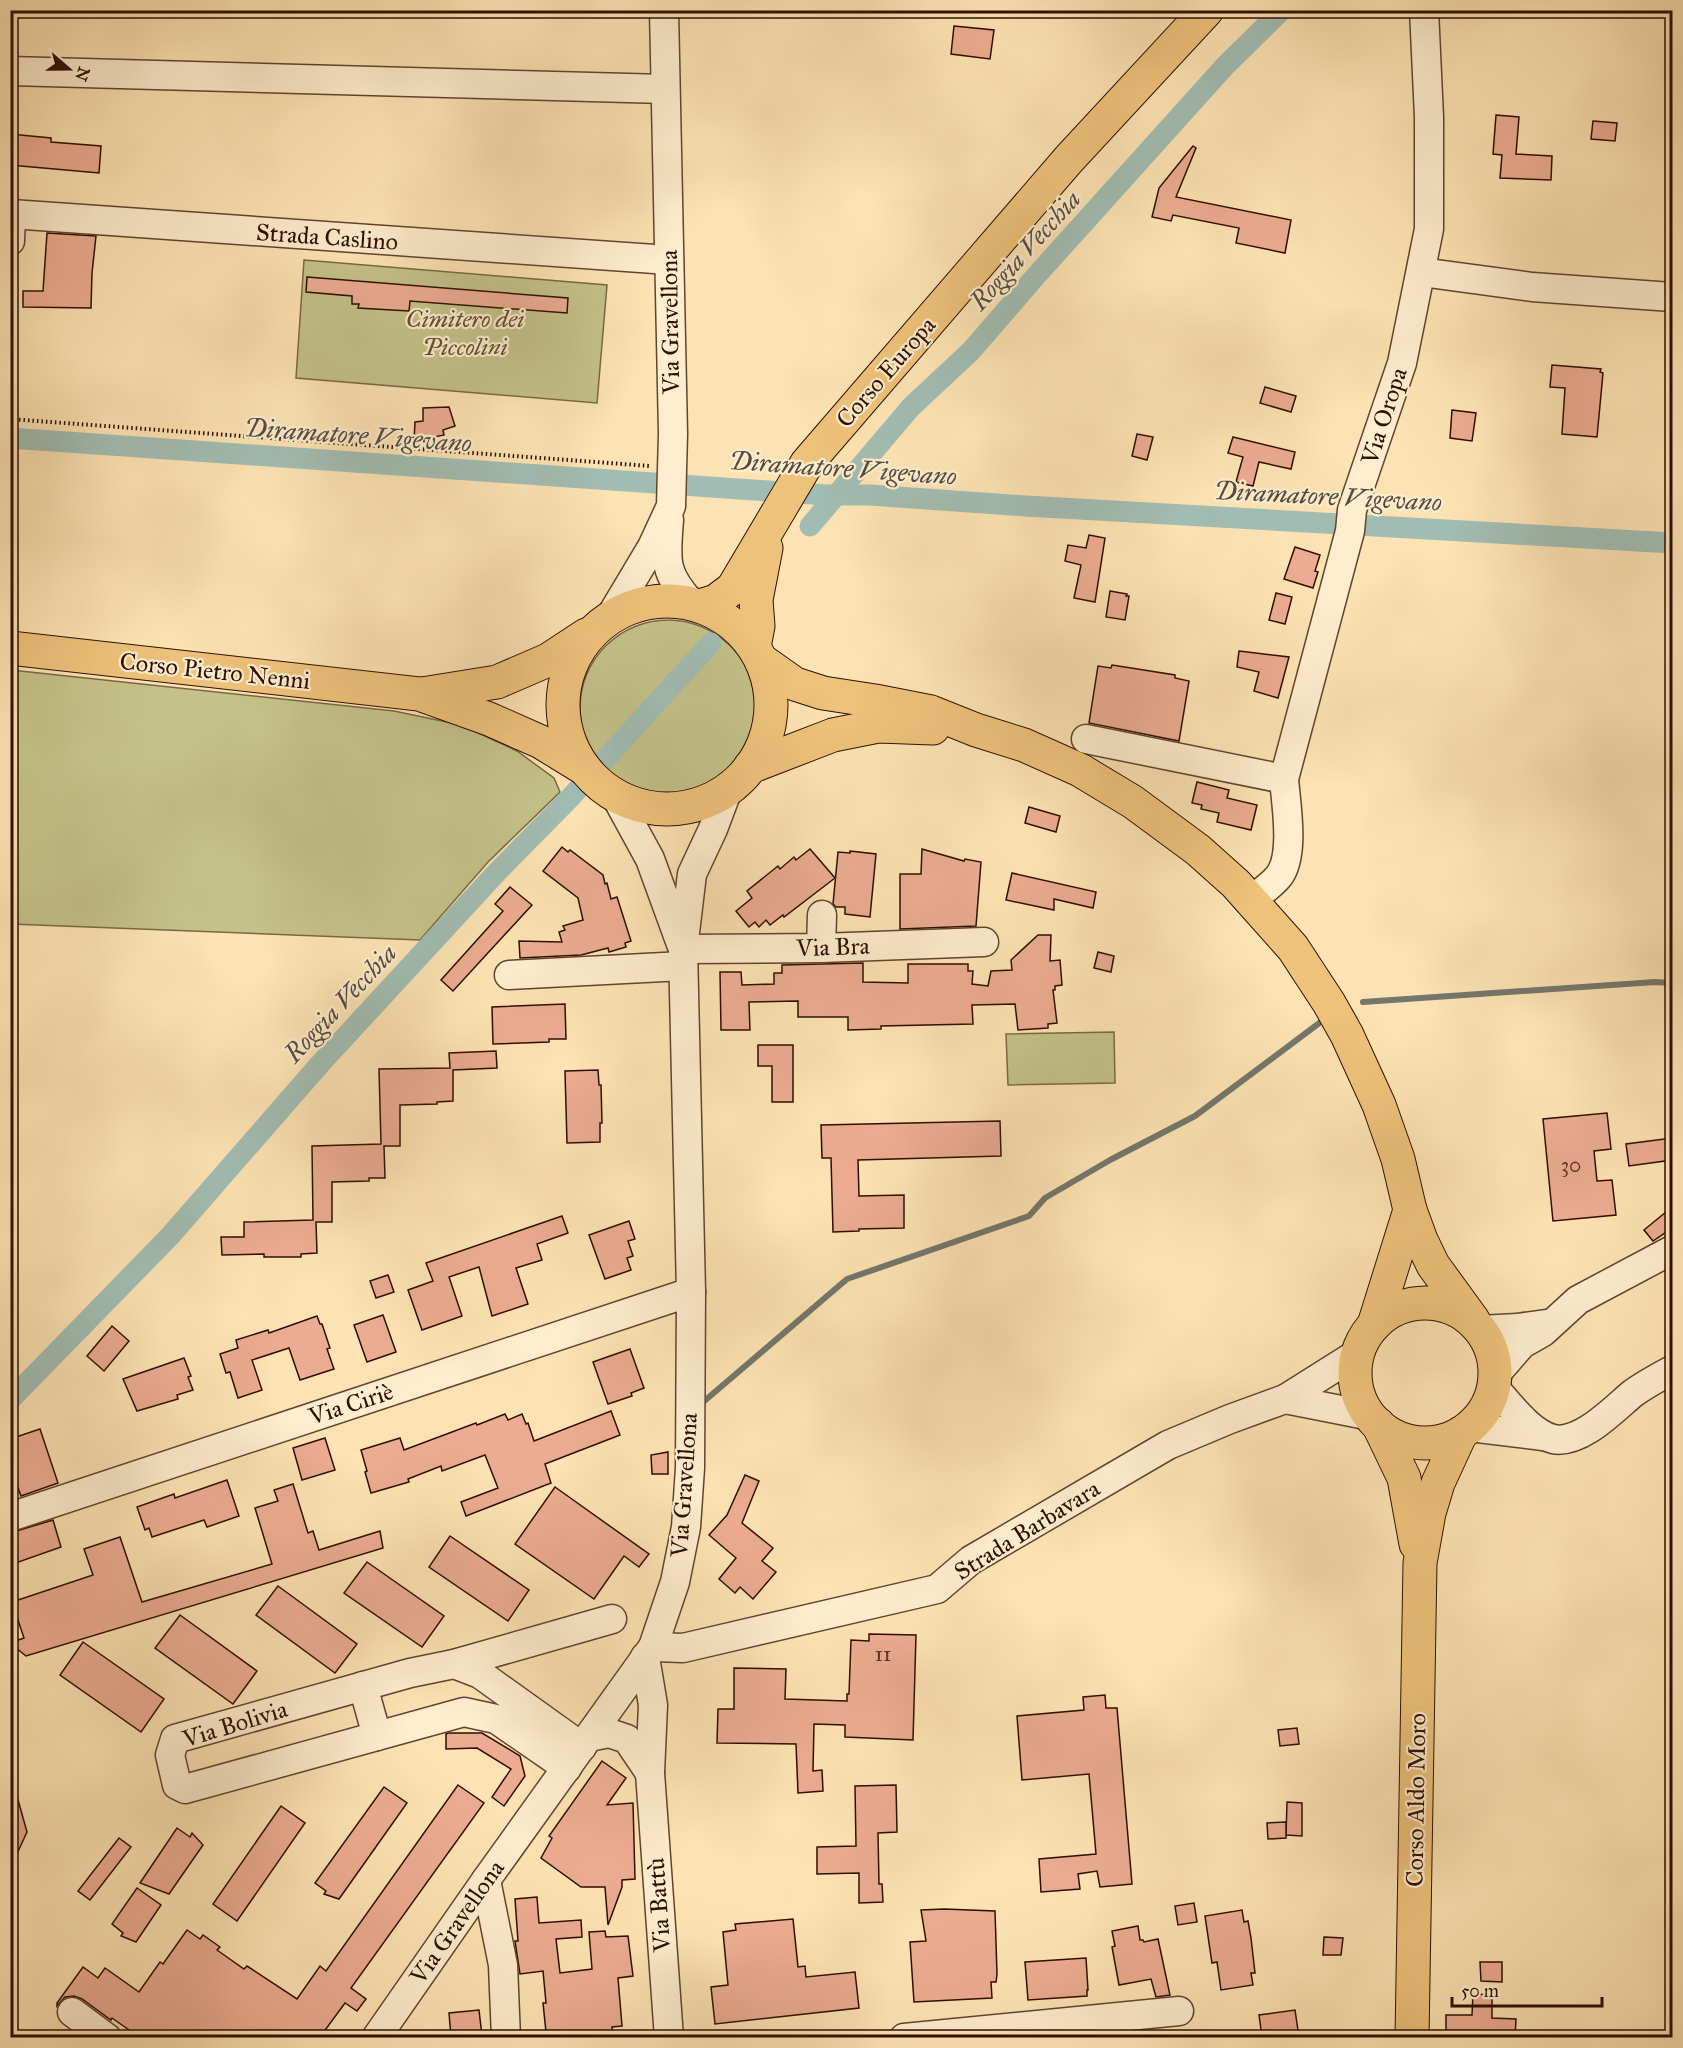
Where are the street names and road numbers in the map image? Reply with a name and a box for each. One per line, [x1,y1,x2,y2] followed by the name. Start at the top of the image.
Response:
[255,217,399,257] street label: Strada Caslino
[654,249,686,396] street label: Via Gravellona
[830,310,943,434] street label: Corso Europa
[1354,363,1414,469] street label: Via Oropa
[118,646,312,696] street label: Corso Pietro Nenni
[795,931,871,963] street label: Via Bra
[304,1376,397,1432] street label: Via Ciriè
[664,1411,704,1559] street label: Via Gravellona
[949,1473,1106,1587] street label: Strada Barbavara
[178,1694,292,1754] street label: Via Bolivia
[1399,1713,1433,1887] street label: Corso Aldo Moro
[403,1853,511,1991] street label: Via Gravellona
[641,1857,677,1954] street label: Via Battù

